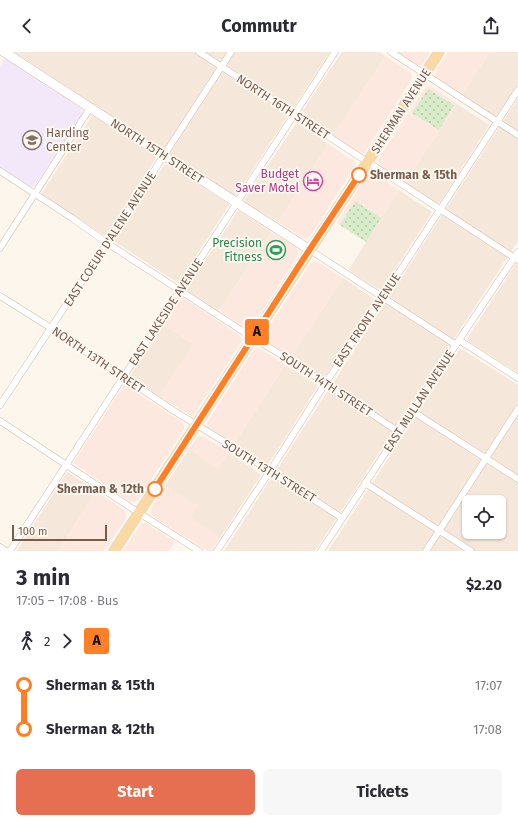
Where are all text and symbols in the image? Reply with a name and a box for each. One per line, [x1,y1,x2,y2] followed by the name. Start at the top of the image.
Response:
[16,15,38,37] icon: back
[221,15,297,37] text: Commutr
[480,15,502,37] icon: share
[368,66,434,156] street label: SHERMAN AVENUE
[234,72,333,143] street label: NORTH 16TH STREET
[108,116,207,187] street label: NORTH 15TH STREET
[46,126,90,154] place label: Harding Center
[21,129,43,151] school or university icon: Harding Center
[235,167,300,195] place label: Budget Saver Motel
[351,167,367,183] marker: Sherman & 15th
[370,168,457,182] place label: Sherman & 15th
[61,169,159,309] street label: EAST COEUR D'ALENE AVENUE
[302,170,324,192] hotel icon: Budget Saver Motel
[212,236,262,264] place label: Precision Fitness
[265,239,287,261] sports icon: Precision Fitness
[126,256,206,368] street label: EAST LAKESIDE AVENUE
[330,270,404,370] street label: EAST FRONT AVENUE
[244,319,270,345] line badge: A
[253,323,261,340] text: A
[49,324,147,397] street label: NORTH 13TH STREET
[381,347,457,455] street label: EAST MULLAN AVENUE
[277,349,376,420] street label: SOUTH 14TH STREET
[220,437,319,506] street label: SOUTH 13TH STREET
[147,481,163,497] marker: Sherman & 12th
[57,482,144,496] place label: Sherman & 12th
[462,495,506,539] map controls
[462,495,506,539] button: locate
[12,523,107,542] scale bar
[18,525,47,538] text: 100 m
[16,564,70,591] text: 3 min
[466,576,502,594] text: $2.20
[16,593,118,608] text: 17:05 – 17:08 · Bus
[16,630,38,652] icon: walk
[56,630,78,652] icon: forward
[92,632,101,649] text: A
[44,634,50,649] text: 2
[46,676,155,694] text: Sherman & 15th
[475,678,502,693] text: 17:07
[46,720,155,738] text: Sherman & 12th
[473,722,502,737] text: 17:08
[16,769,255,815] button: Start
[263,769,502,815] button: Tickets

